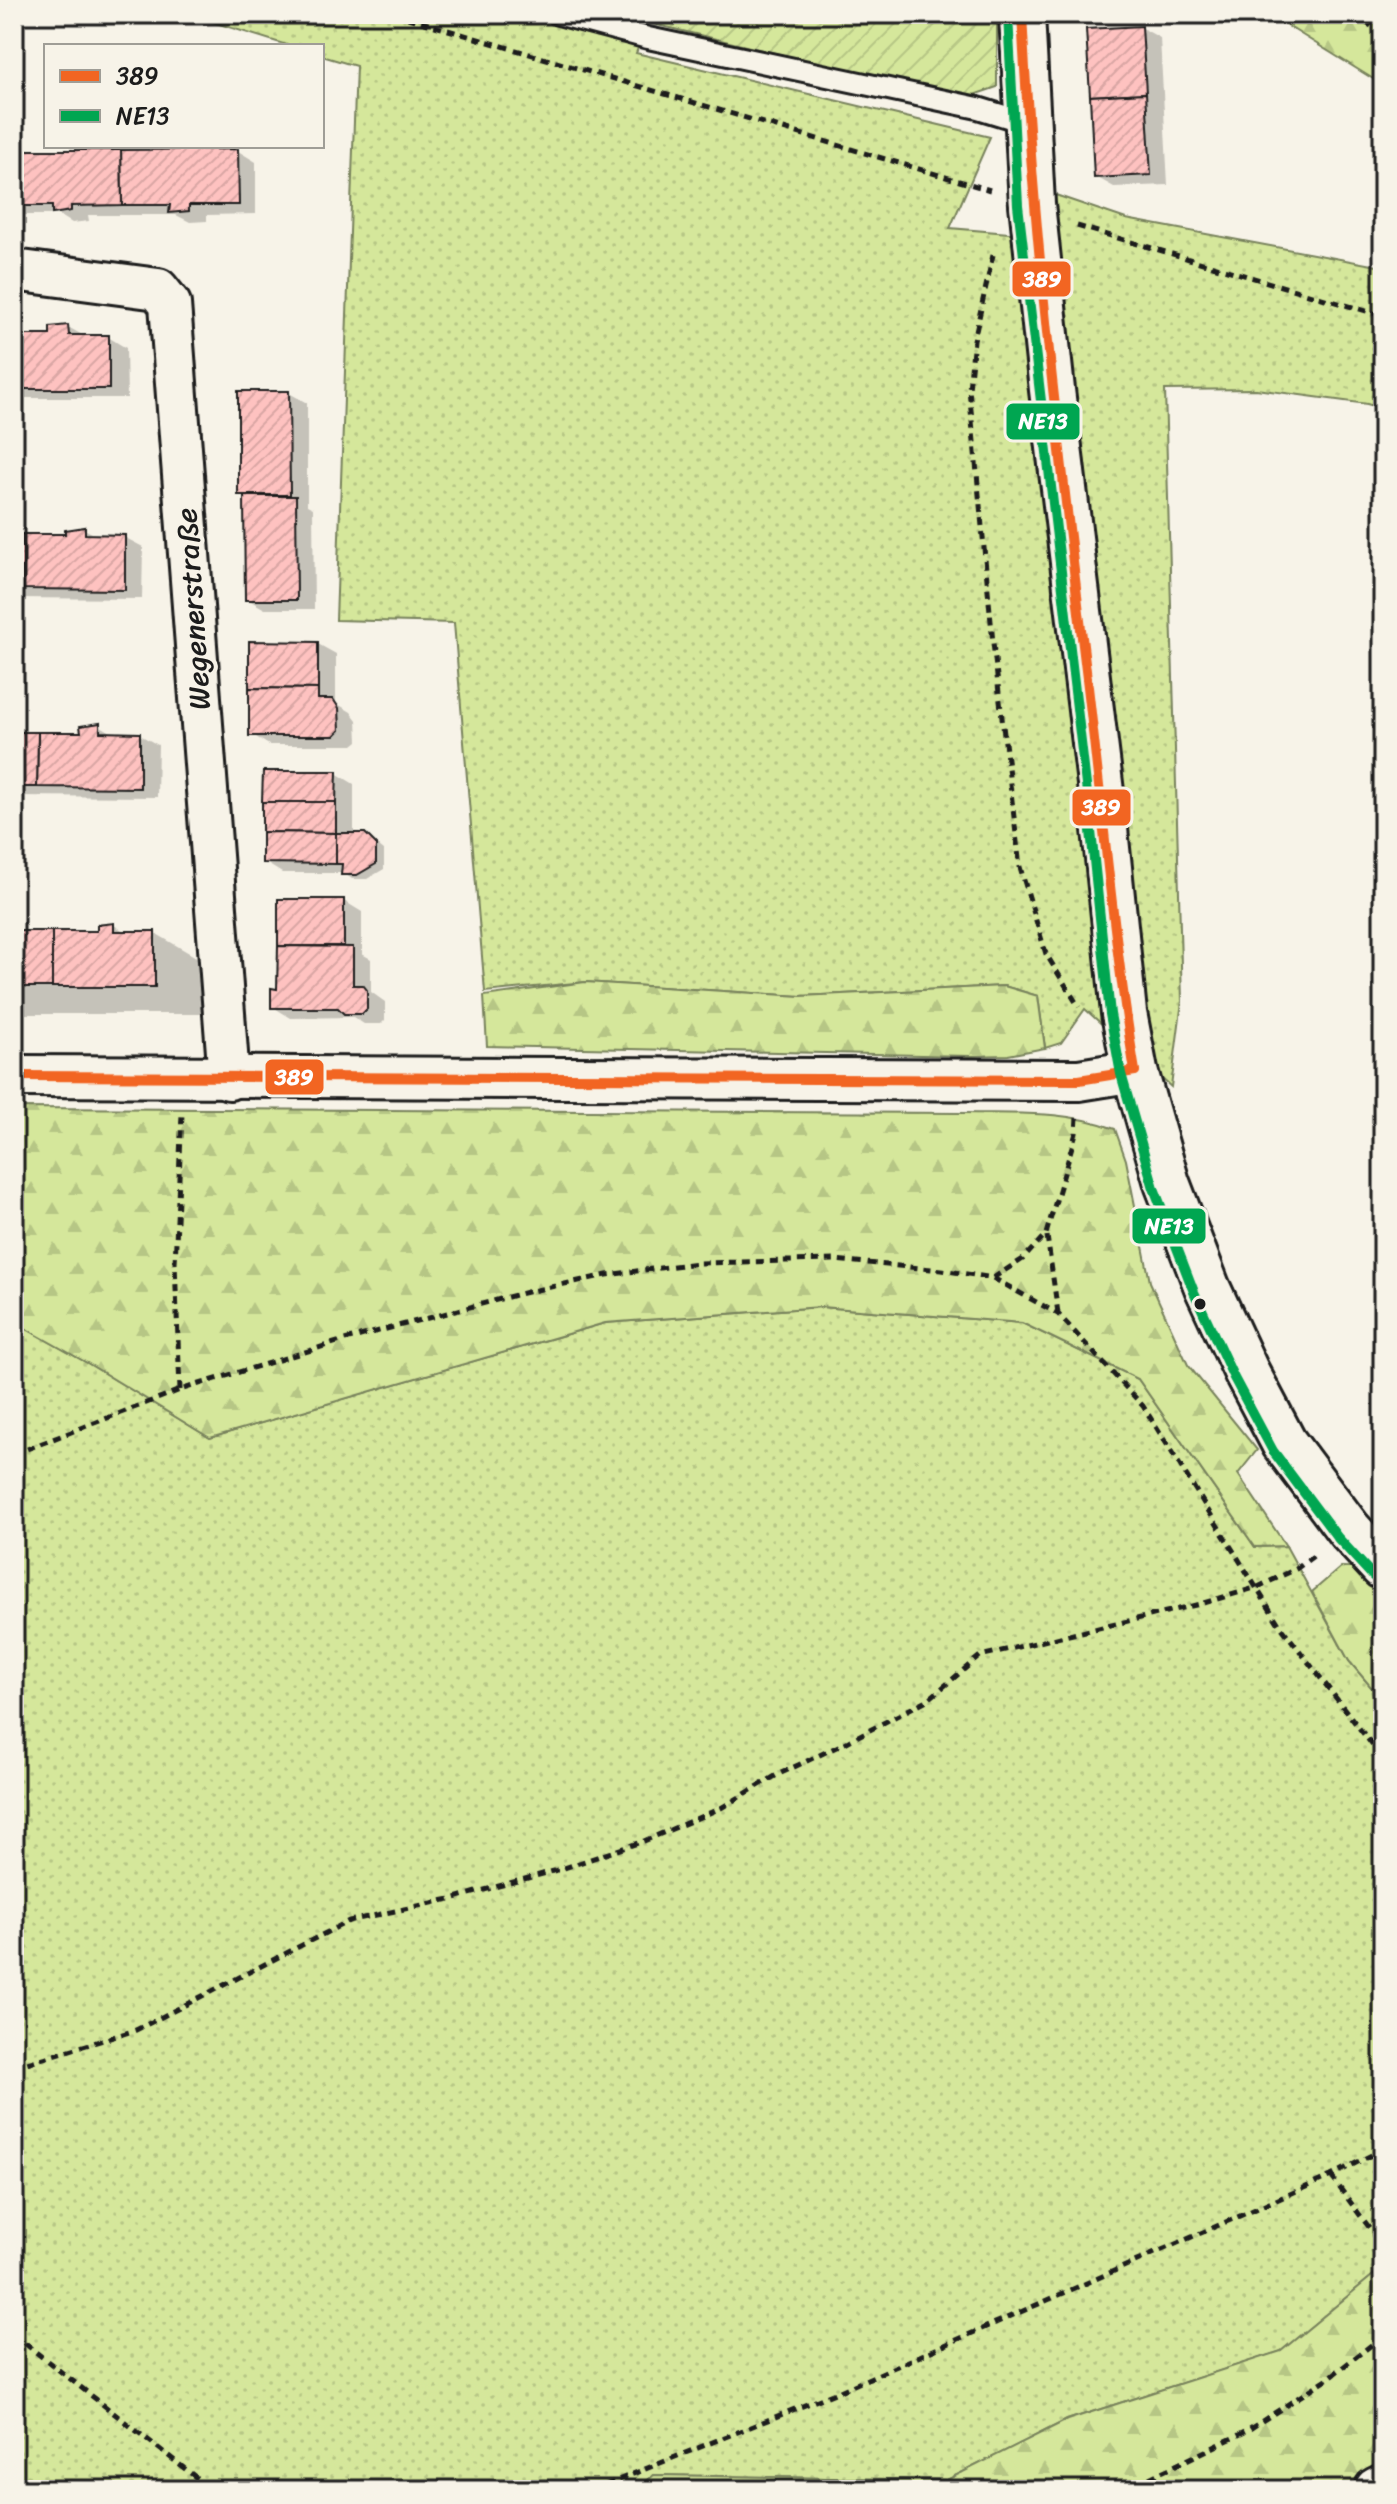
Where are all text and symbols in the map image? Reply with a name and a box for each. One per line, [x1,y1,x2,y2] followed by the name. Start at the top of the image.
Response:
[44,44,324,148] legend
[116,55,158,97] text: 389
[116,95,169,137] text: NE13
[1011,260,1072,298] line badge: 389
[1022,260,1062,299] text: 389
[1005,402,1081,441] line badge: NE13
[1018,402,1067,441] text: NE13
[159,506,227,712] street label: Wegenerstraße
[1071,788,1132,827] line badge: 389
[1081,788,1121,827] text: 389
[264,1058,325,1096] line badge: 389
[274,1058,314,1097] text: 389
[1131,1207,1207,1245] line badge: NE13
[1144,1207,1193,1246] text: NE13
[1192,1296,1208,1312] unlabelled marker

